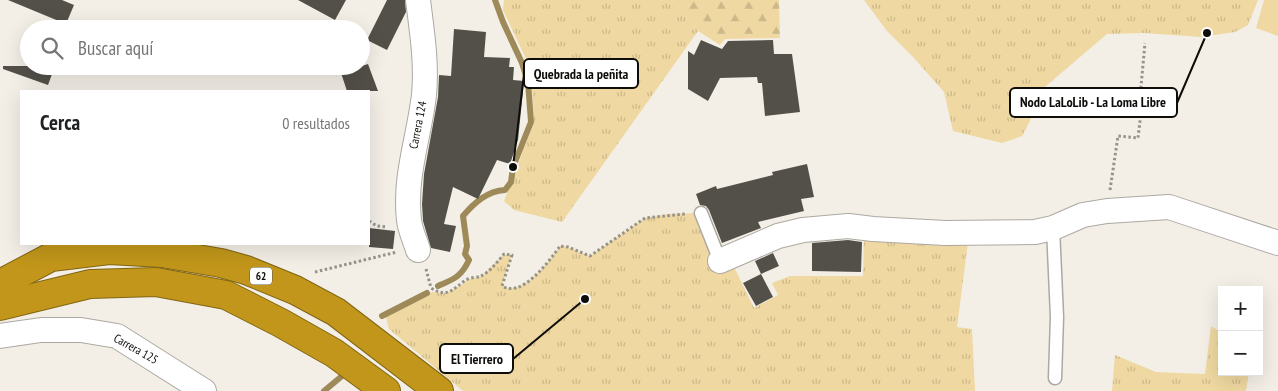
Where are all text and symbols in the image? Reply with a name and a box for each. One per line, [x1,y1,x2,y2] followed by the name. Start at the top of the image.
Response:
[20,20,370,75] search box
[38,34,66,62] icon: search
[78,36,153,60] text: Buscar aquí
[524,59,638,88] callout: Quebrada la peñita
[534,65,628,83] text: Quebrada la peñita
[1010,88,1177,117] callout: Nodo LaLoLib - La Loma Libre
[1020,93,1166,111] text: Nodo LaLoLib - La Loma Libre
[406,99,430,150] street label: Carrera 124
[40,109,80,136] text: Cerca
[282,113,350,133] text: 0 resultados
[250,268,272,284] road number: 62
[1218,286,1263,376] map controls
[1218,286,1263,331] button: +
[111,330,161,367] street label: Carrera 125
[1218,331,1263,376] button: −
[440,344,513,373] callout: El Tierrero
[451,350,503,368] text: El Tierrero

